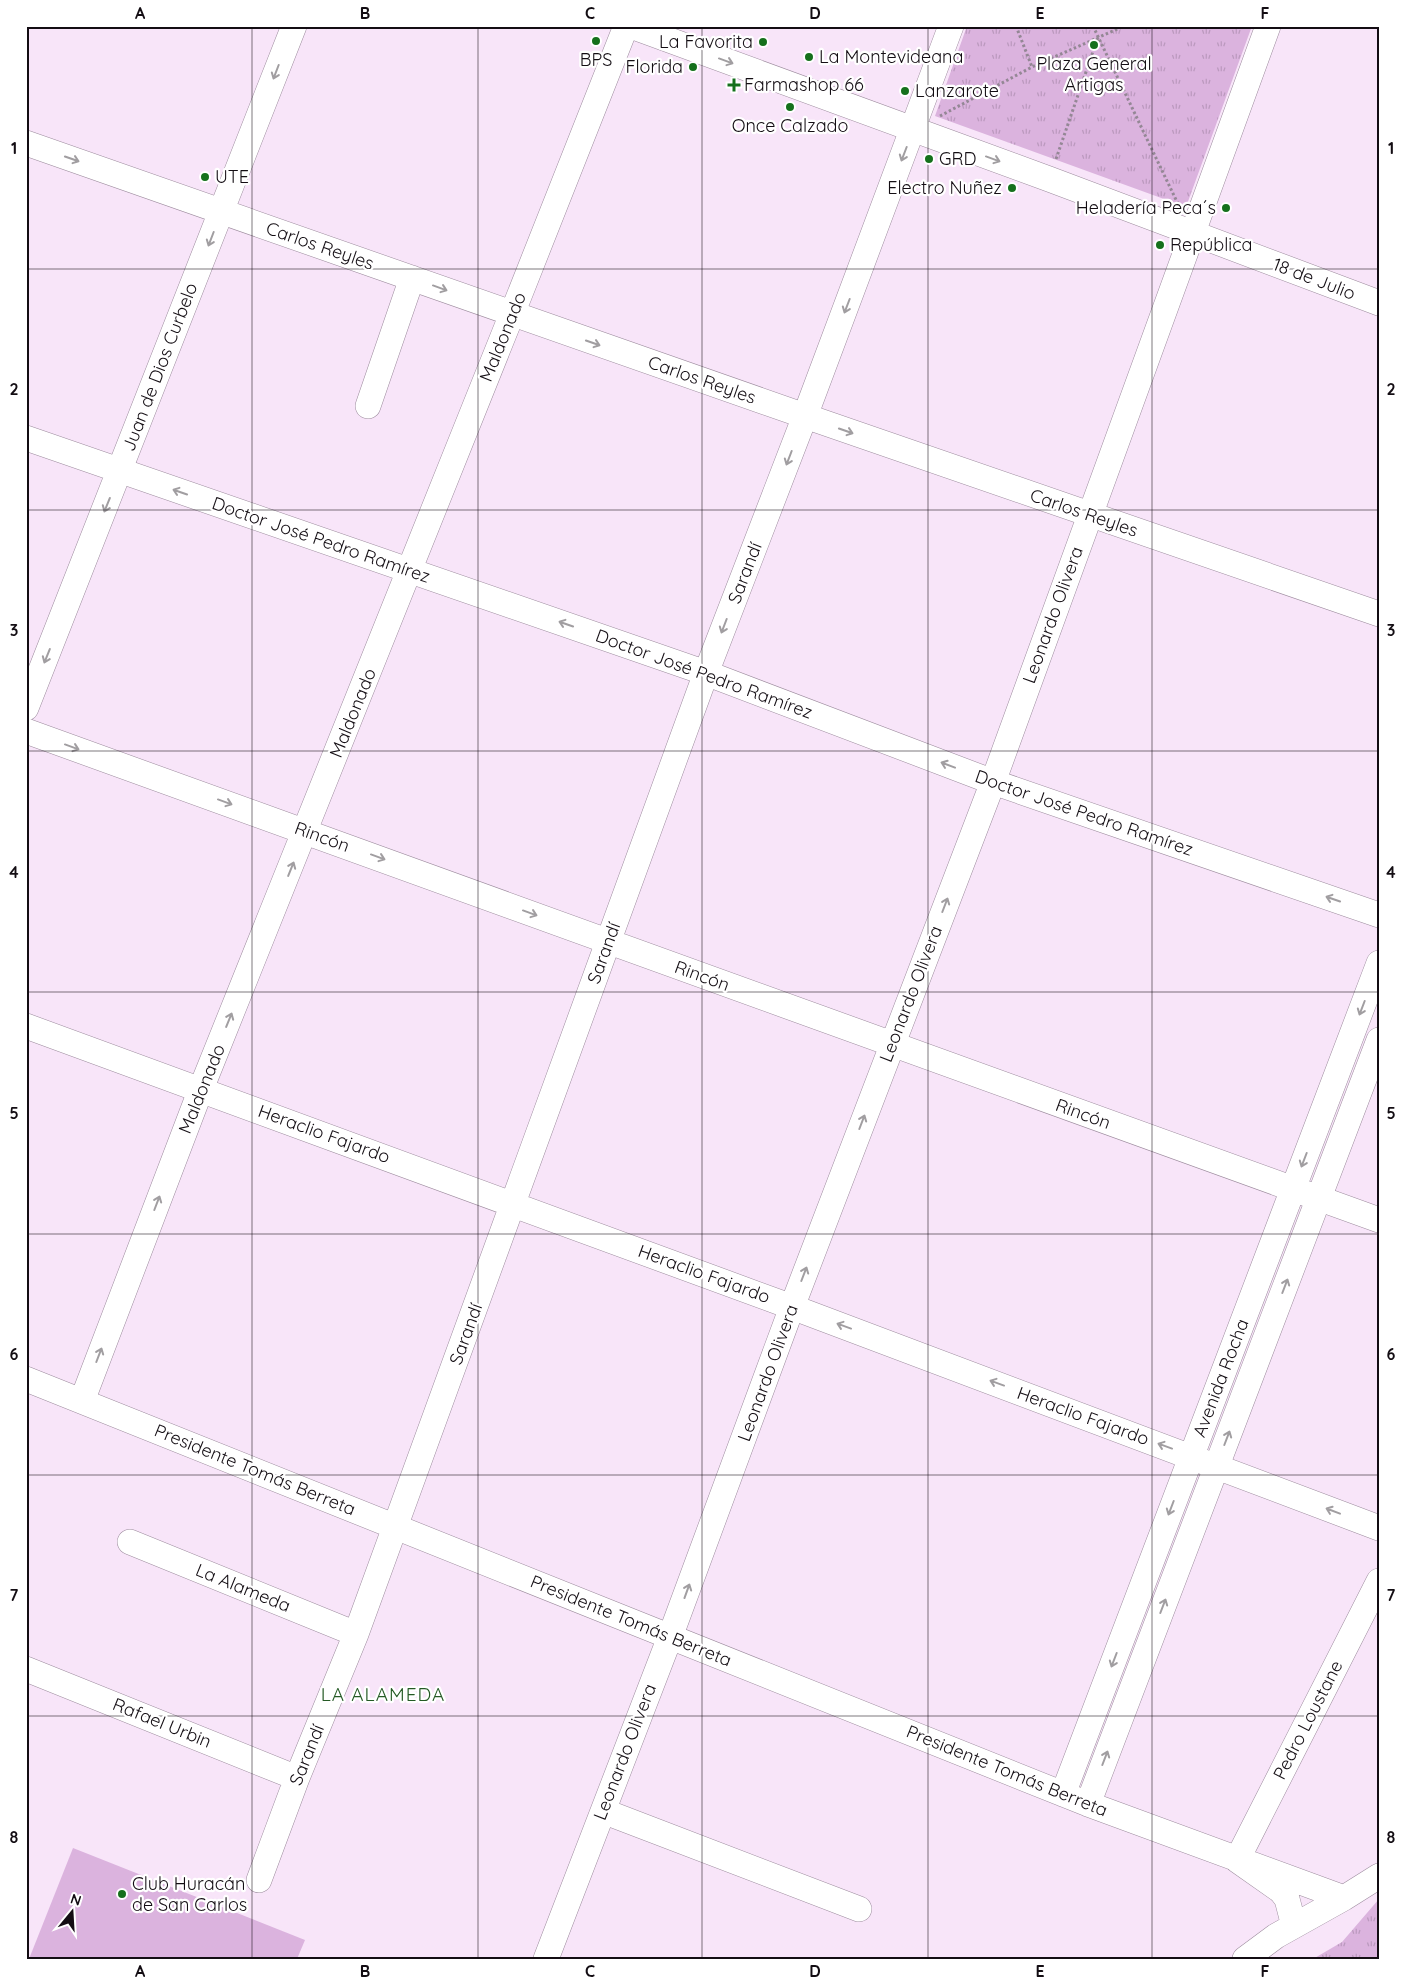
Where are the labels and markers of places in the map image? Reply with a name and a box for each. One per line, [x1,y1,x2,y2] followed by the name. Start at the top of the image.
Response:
[659,30,753,53] place label: La Favorita
[590,35,602,47] marker: BPS
[757,36,769,48] marker: La Favorita
[1088,39,1100,51] marker: Plaza General Artigas
[819,45,963,68] place label: La Montevideana
[580,48,612,71] place label: BPS
[803,51,815,63] marker: La Montevideana
[1036,52,1152,96] place label: Plaza General Artigas
[625,55,683,78] place label: Florida
[687,61,699,73] marker: Florida
[744,73,864,96] place label: Farmashop 66
[728,79,740,91] marker: Farmashop 66
[915,79,999,102] place label: Lanzarote
[899,85,911,97] marker: Lanzarote
[784,101,796,113] marker: Once Calzado
[732,114,848,137] place label: Once Calzado
[939,147,977,170] place label: GRD
[923,153,935,165] marker: GRD
[215,165,249,188] place label: UTE
[199,171,211,183] marker: UTE
[887,176,1002,199] place label: Electro Nuñez
[1006,182,1018,194] marker: Electro Nuñez
[1076,196,1216,219] place label: Heladería Peca´s
[1220,202,1232,214] marker: Heladería Peca´s
[1170,233,1252,256] place label: República
[1154,239,1166,251] marker: República
[132,1872,247,1916] place label: Club Huracán de San Carlos
[116,1888,128,1900] marker: Club Huracán de San Carlos

